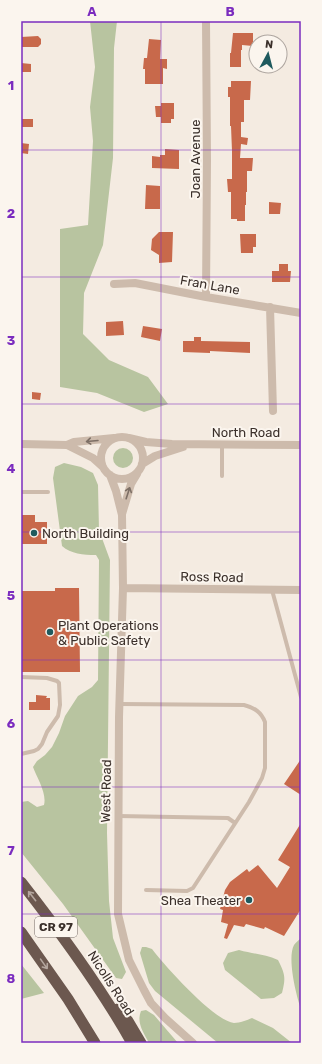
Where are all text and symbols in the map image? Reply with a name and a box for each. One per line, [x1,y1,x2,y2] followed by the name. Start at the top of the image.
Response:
[87,4,97,19] text: A
[225,4,235,19] text: B
[248,34,288,74] north arrow
[264,38,274,52] text: N
[8,78,14,93] text: 1
[188,119,203,199] street label: Joan Avenue
[7,206,15,221] text: 2
[179,272,241,298] street label: Fran Lane
[7,333,16,348] text: 3
[212,425,280,440] street label: North Road
[86,437,99,444] one-way arrow
[7,461,16,476] text: 4
[125,487,132,500] one-way arrow
[42,526,129,542] place label: North Building
[29,528,39,538] marker: North Building
[180,569,244,585] street label: Ross Road
[7,588,15,603] text: 5
[58,618,159,648] place label: Plant Operations & Public Safety
[45,627,55,637] marker: Plant Operations & Public Safety
[7,716,16,731] text: 6
[98,759,114,823] street label: West Road
[7,843,15,858] text: 7
[28,891,36,902] one-way arrow
[161,893,241,908] place label: Shea Theater
[244,895,254,905] marker: Shea Theater
[35,917,77,937] road number: CR 97
[85,948,137,1018] street label: Nicolls Road
[40,958,48,969] one-way arrow
[7,971,16,986] text: 8

